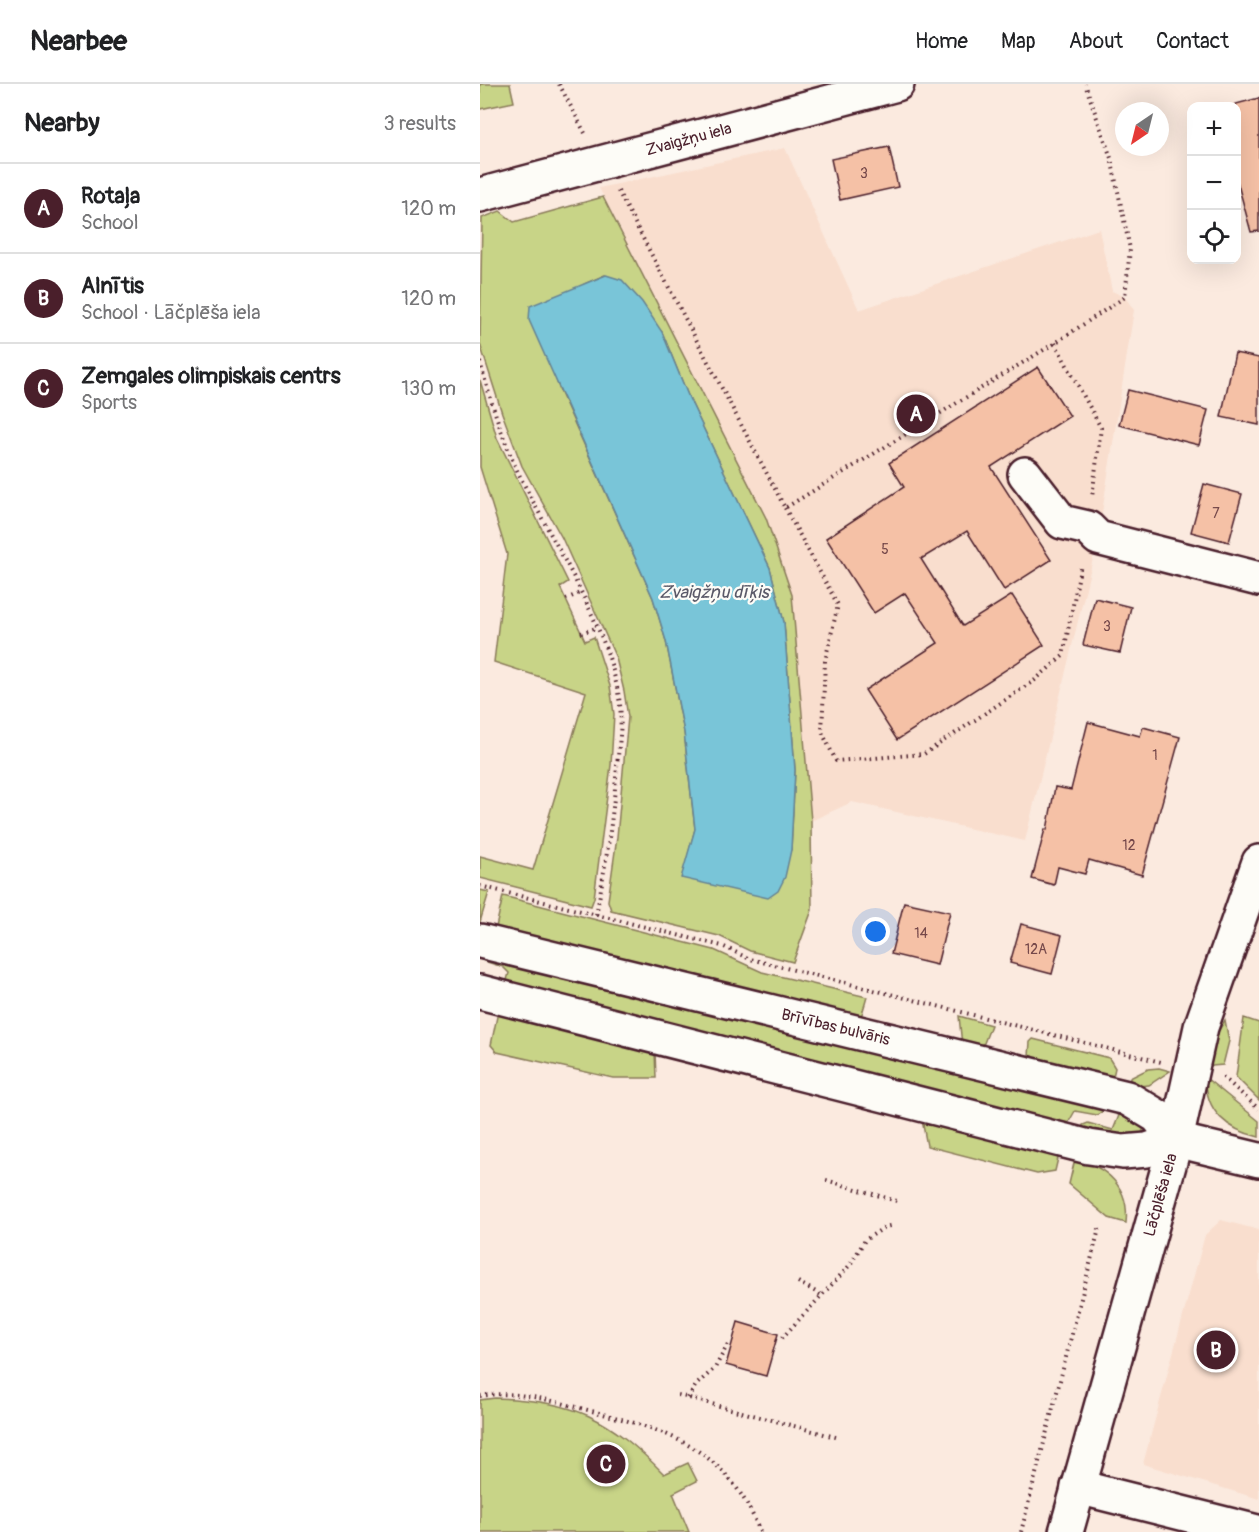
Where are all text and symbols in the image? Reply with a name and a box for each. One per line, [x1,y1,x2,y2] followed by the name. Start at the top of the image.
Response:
[30,24,127,59] text: Nearbee
[915,28,968,55] text: Home
[1001,28,1036,55] text: Map
[1069,28,1123,55] text: About
[1156,28,1229,55] text: Contact
[1115,102,1169,156] north arrow
[1187,102,1241,264] map controls
[1187,102,1241,156] button: +
[24,107,100,139] text: Nearby
[384,111,456,136] text: 3 results
[644,118,734,160] street label: Zvaigžņu iela
[1187,156,1241,210] button: −
[860,165,868,182] house number: 3
[81,182,140,210] text: Rotaļa
[37,196,50,221] text: A
[401,196,456,221] text: 120 m
[81,210,138,235] text: School
[1187,210,1241,264] button: locate
[81,272,144,300] text: Alnītis
[38,286,49,311] text: B
[401,286,456,311] text: 120 m
[81,300,260,325] text: School · Lāčplēša iela
[81,362,341,390] text: Zemgales olimpiskais centrs
[37,376,50,401] text: C
[401,376,456,401] text: 130 m
[81,390,137,415] text: Sports
[896,392,936,436] pin: A
[1212,505,1220,522] house number: 7
[881,541,889,558] house number: 5
[659,581,771,604] water label: Zvaigžņu dīķis
[1103,618,1111,635] house number: 3
[1152,747,1158,764] house number: 1
[1122,837,1136,854] house number: 12
[861,917,890,946] your location
[914,925,928,942] house number: 14
[1025,941,1047,958] house number: 12A
[779,1004,892,1050] street label: Brīvības bulvāris
[1139,1151,1182,1239] street label: Lāčplēša iela
[1196,1328,1236,1372] pin: B
[586,1442,626,1486] pin: C

